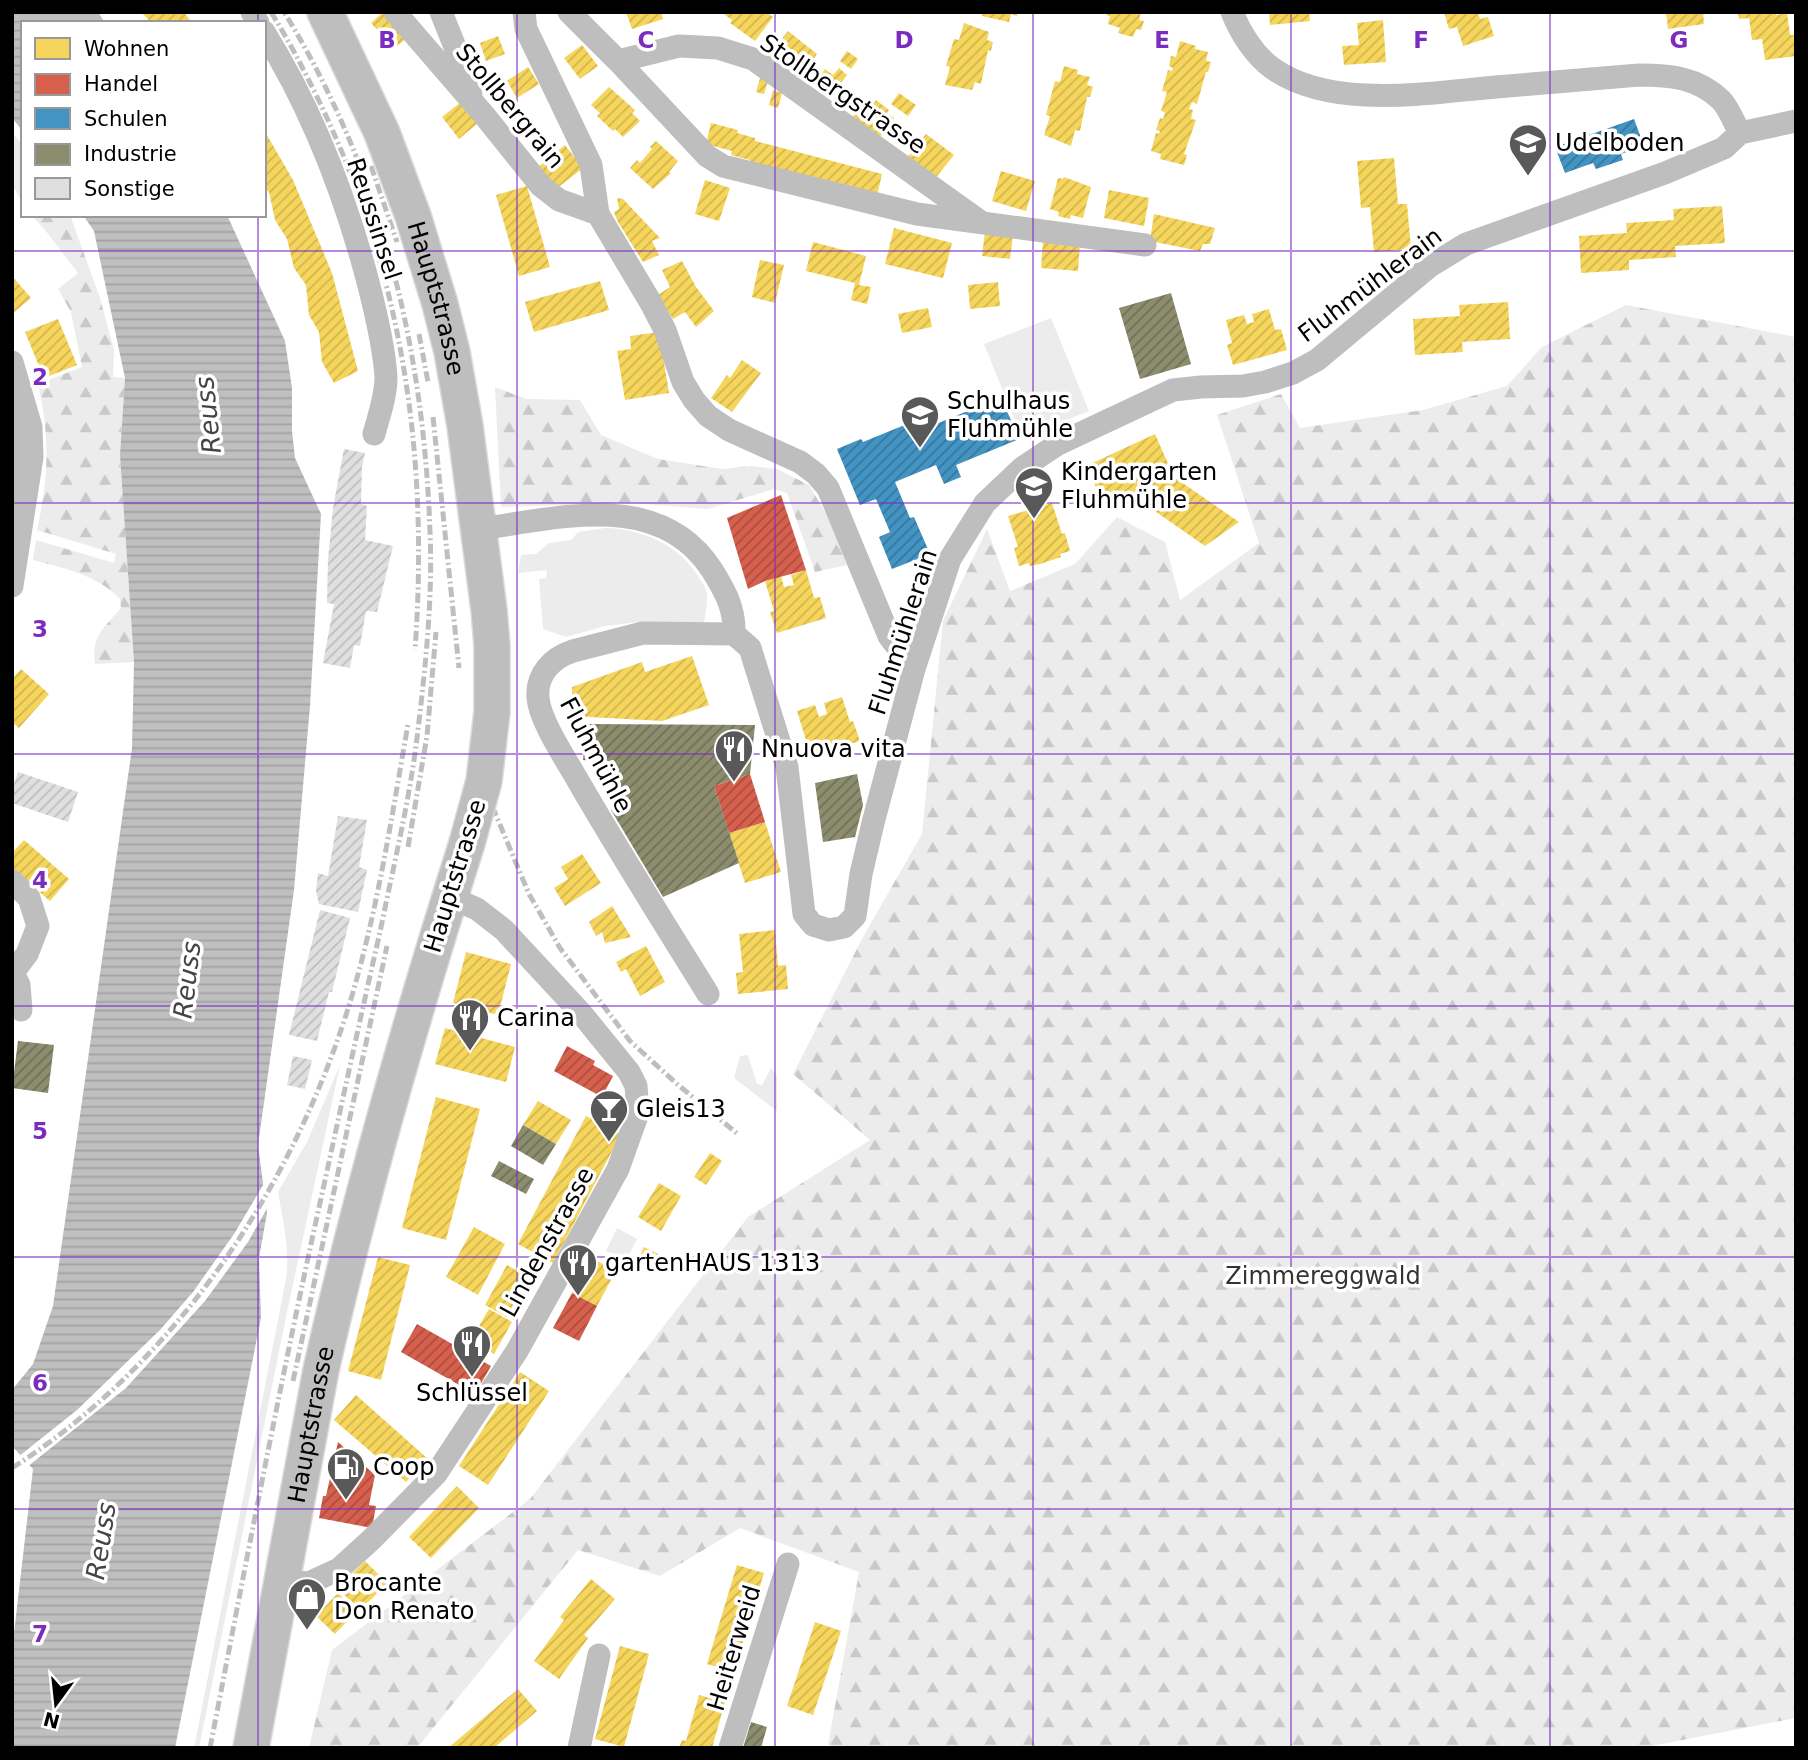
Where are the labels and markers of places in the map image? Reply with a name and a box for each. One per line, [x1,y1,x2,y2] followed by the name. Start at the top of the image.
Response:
[1507,122,1549,177] school or university icon: Udelboden
[1555,129,1684,157] place label: Udelboden
[947,387,1073,443] place label: Schulhaus Fluhmühle
[899,394,941,449] school or university icon: Schulhaus Fluhmühle
[1061,458,1217,514] place label: Kindergarten Fluhmühle
[1013,465,1055,520] school or university icon: Kindergarten Fluhmühle
[713,728,755,783] restaurant icon: Nnuova vita
[761,735,906,763] place label: Nnuova vita
[449,997,491,1052] restaurant icon: Carina
[497,1004,575,1032] place label: Carina
[588,1088,630,1143] bar icon: Gleis13
[636,1095,726,1123] place label: Gleis13
[557,1242,599,1297] restaurant icon: gartenHAUS 1313
[605,1249,820,1277] place label: gartenHAUS 1313
[451,1323,493,1378] restaurant icon: Schlüssel
[416,1379,528,1407] place label: Schlüssel
[325,1446,367,1501] fuel station icon: Coop
[373,1453,434,1481] place label: Coop
[334,1569,474,1625] place label: Brocante Don Renato
[286,1576,328,1631] shop icon: Brocante Don Renato

